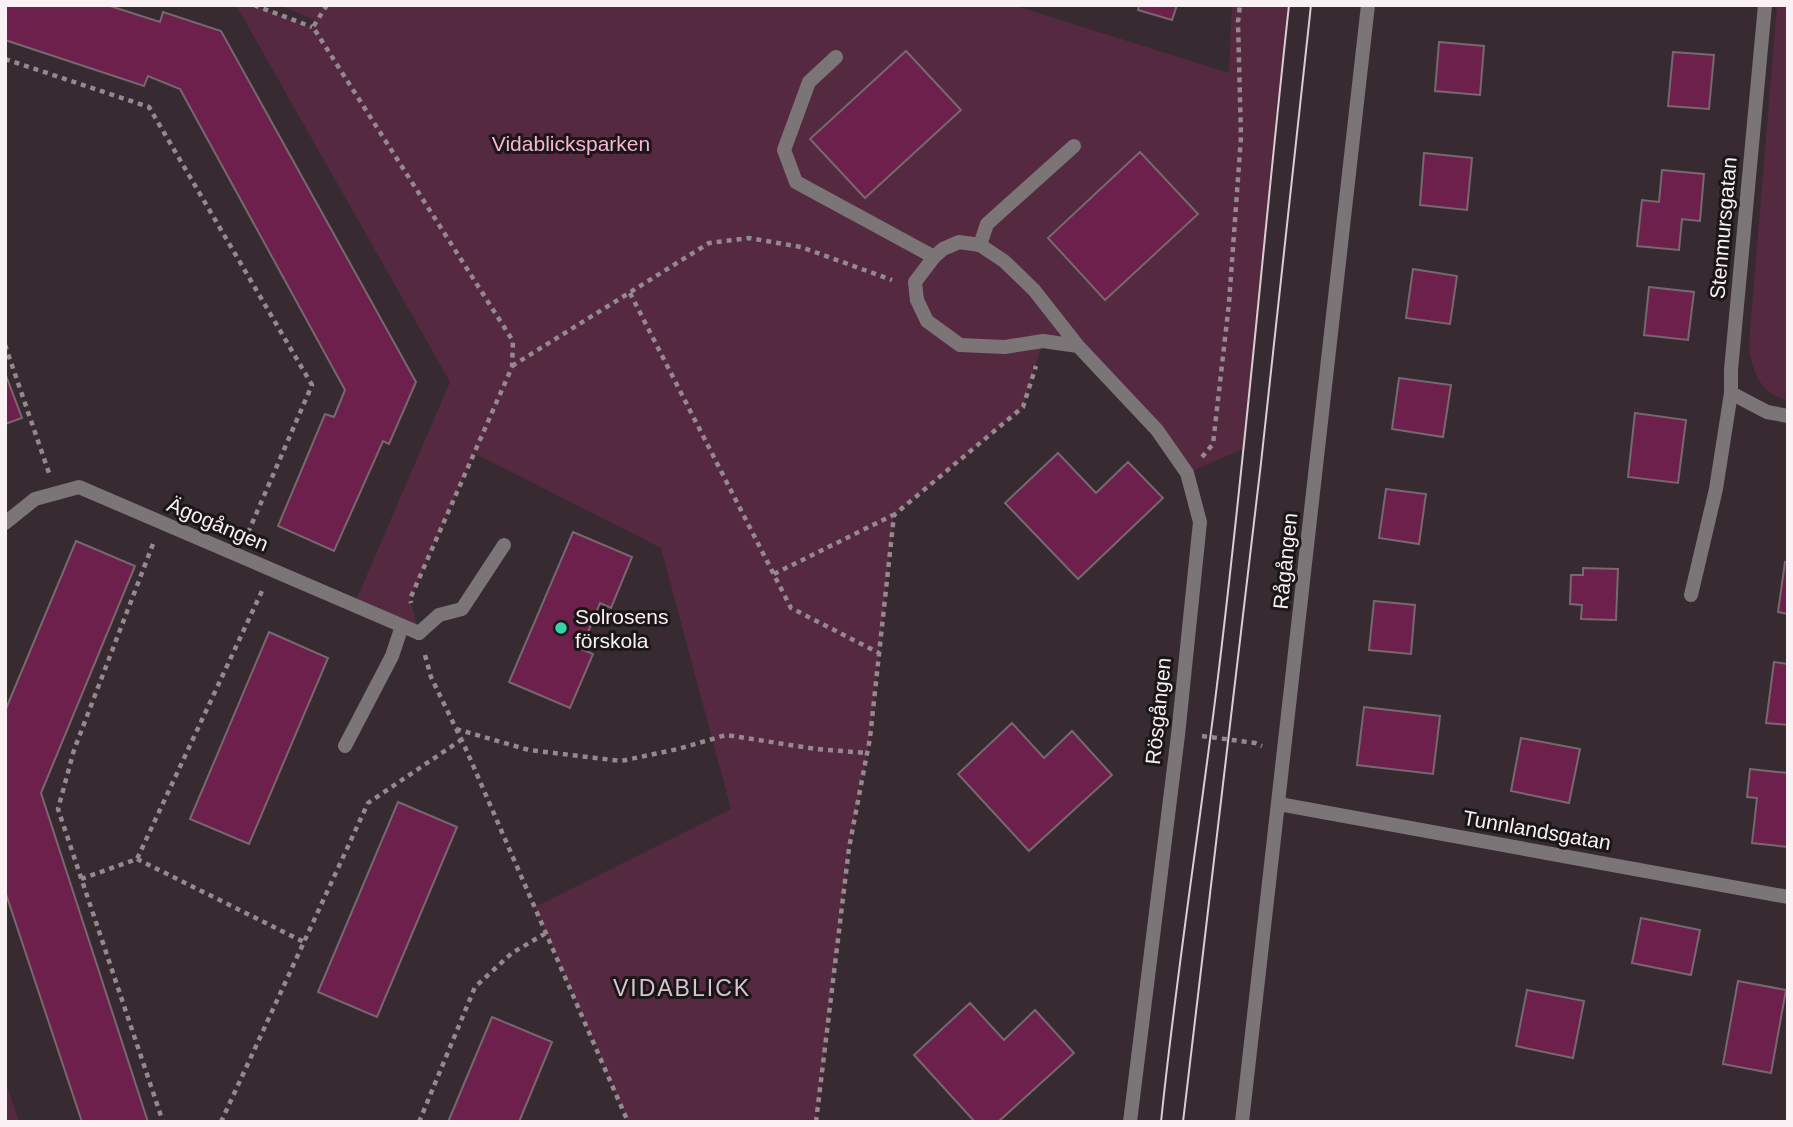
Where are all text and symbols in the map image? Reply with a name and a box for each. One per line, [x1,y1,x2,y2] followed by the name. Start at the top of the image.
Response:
[492,132,650,155] park label: Vidablicksparken
[1705,156,1741,300] street label: Stenmursgatan
[164,492,272,556] street label: Ägogången
[1268,512,1302,610] street label: Rågången
[575,605,668,652] place label: Solrosens förskola
[553,620,569,636] marker: Solrosens förskola
[1141,656,1175,766] street label: Rösgången
[1461,806,1613,854] street label: Tunnlandsgatan
[613,975,751,1001] district label: VIDABLICK

